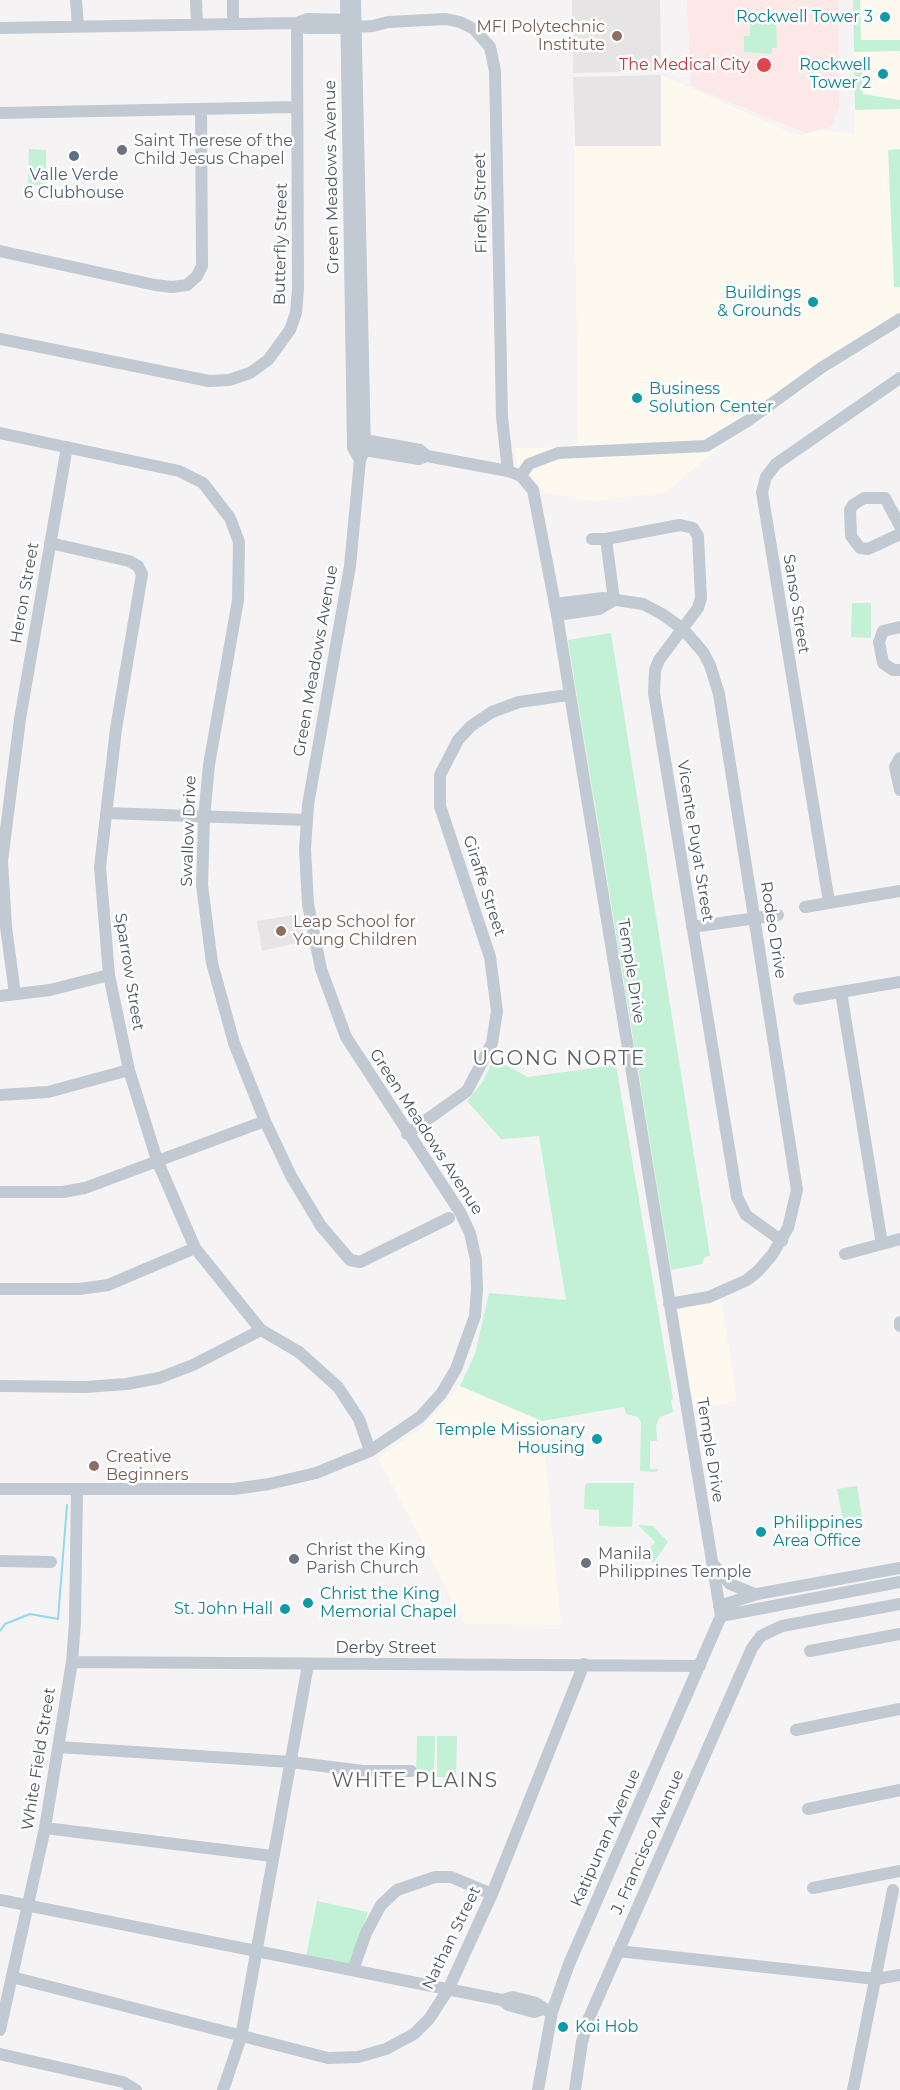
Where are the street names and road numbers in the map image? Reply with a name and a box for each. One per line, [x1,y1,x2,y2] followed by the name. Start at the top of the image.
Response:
[321,80,343,274] street label: Green Meadows Avenue
[471,152,491,254] street label: Firefly Street
[270,183,292,305] street label: Butterfly Street
[7,541,43,645] street label: Heron Street
[779,553,813,655] street label: Sanso Street
[290,564,342,758] street label: Green Meadows Avenue
[673,759,717,923] street label: Vicente Puyat Street
[177,775,201,887] street label: Swallow Drive
[459,833,509,939] street label: Giraffe Street
[756,880,790,980] street label: Rodeo Drive
[110,912,148,1032] street label: Sparrow Street
[613,917,649,1025] street label: Temple Drive
[365,1045,487,1219] street label: Green Meadows Avenue
[692,1396,728,1504] street label: Temple Drive
[335,1638,437,1658] street label: Derby Street
[18,1686,60,1832] street label: White Field Street
[567,1766,645,1910] street label: Katipunan Avenue
[608,1767,688,1917] street label: J. Francisco Avenue
[419,1883,485,1993] street label: Nathan Street

